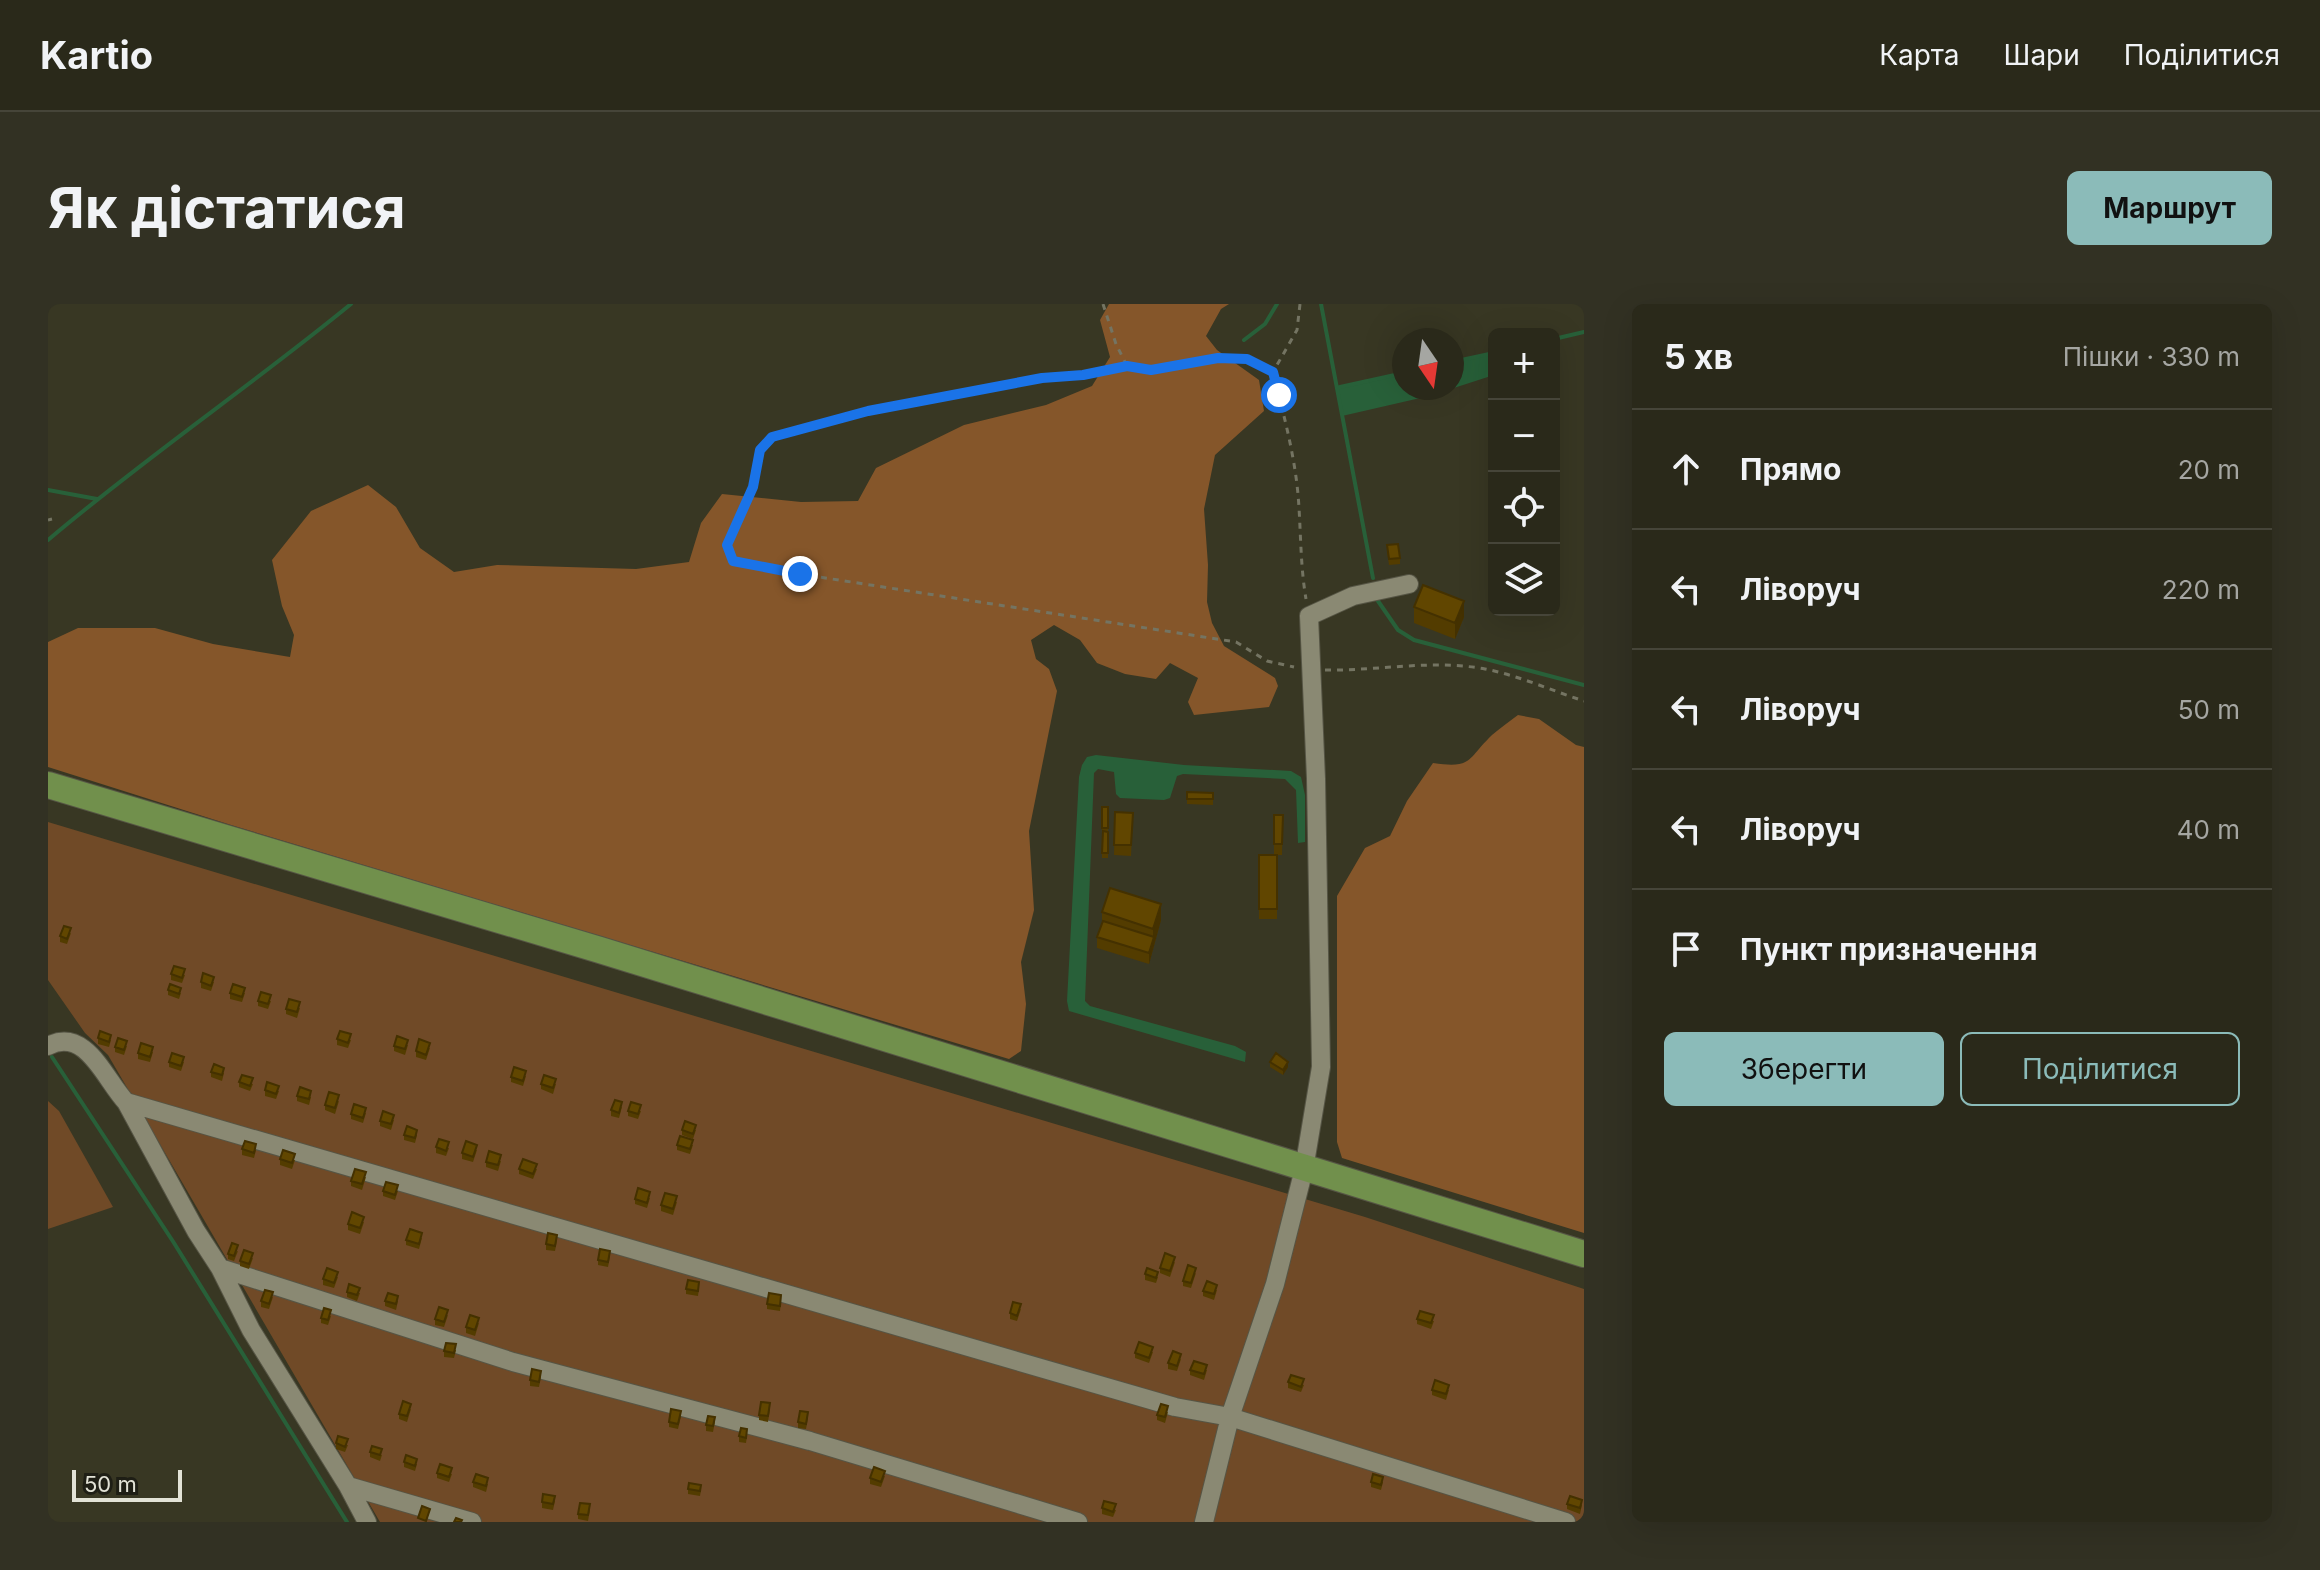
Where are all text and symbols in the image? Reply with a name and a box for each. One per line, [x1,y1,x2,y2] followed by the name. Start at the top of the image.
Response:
[40,32,153,78] text: Kartio
[1879,38,1960,72] text: Карта
[2004,38,2080,72] text: Шари
[2124,38,2280,72] text: Поділитися
[2067,171,2272,245] button: Маршрут
[48,174,406,242] text: Як дістатися
[1392,328,1464,400] north arrow
[1488,328,1560,616] map controls
[1488,328,1560,400] button: +
[1664,336,1733,377] text: 5 хв
[2063,341,2240,372] text: Пішки · 330 m
[1261,377,1297,413] route start
[1488,400,1560,472] button: −
[1664,447,1708,491] icon: ahead
[1740,451,1841,487] text: Прямо
[2178,454,2240,485] text: 20 m
[1488,472,1560,544] button: locate
[1488,544,1560,616] button: layers
[782,556,818,592] route end
[1664,567,1708,611] icon: left
[1740,571,1860,607] text: Ліворуч
[2162,574,2240,605] text: 220 m
[1664,687,1708,731] icon: left
[1740,691,1860,727] text: Ліворуч
[2178,694,2240,725] text: 50 m
[1664,807,1708,851] icon: left
[1740,811,1860,847] text: Ліворуч
[2177,814,2240,845] text: 40 m
[1664,927,1708,971] icon: arrive
[1740,931,2038,967] text: Пункт призначення
[1664,1032,1944,1106] button: Зберегти
[1960,1032,2240,1106] button: Поділитися
[72,1466,182,1502] scale bar
[84,1471,137,1497] text: 50 m

